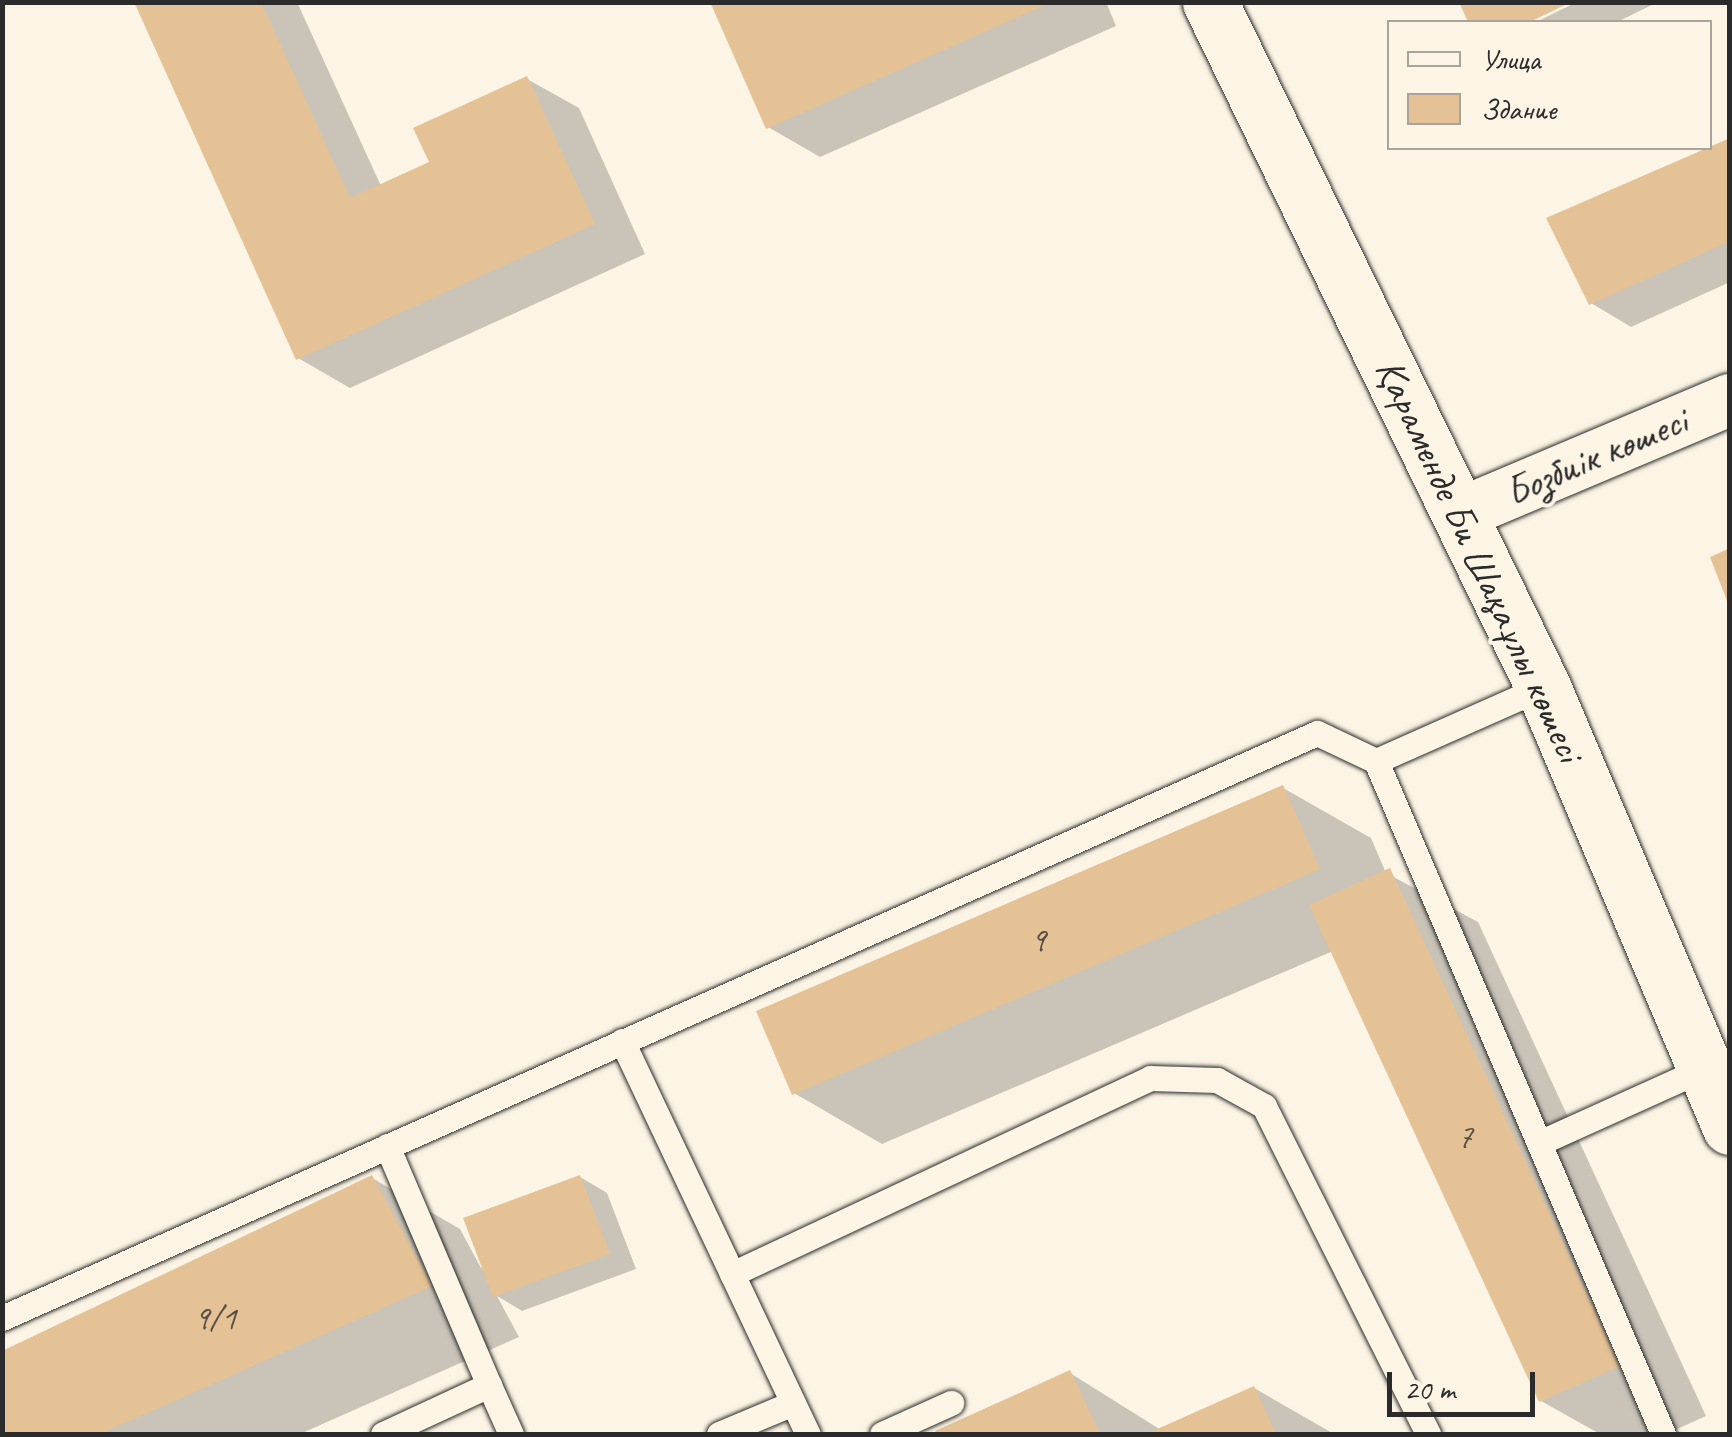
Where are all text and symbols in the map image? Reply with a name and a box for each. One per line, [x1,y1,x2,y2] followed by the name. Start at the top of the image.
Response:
[1387,20,1712,150] legend
[1481,40,1540,78] text: Улица
[1481,90,1556,128] text: Здание
[1366,352,1594,768] street label: Қараменде Би Шақаұлы көшесі
[1498,396,1694,516] street label: Бозбиік көшесі
[1030,919,1046,961] house number: 9
[1457,1115,1473,1157] house number: 7
[193,1297,237,1339] house number: 9/1
[1392,1352,1540,1414] scale bar
[1404,1370,1455,1408] text: 20 m

